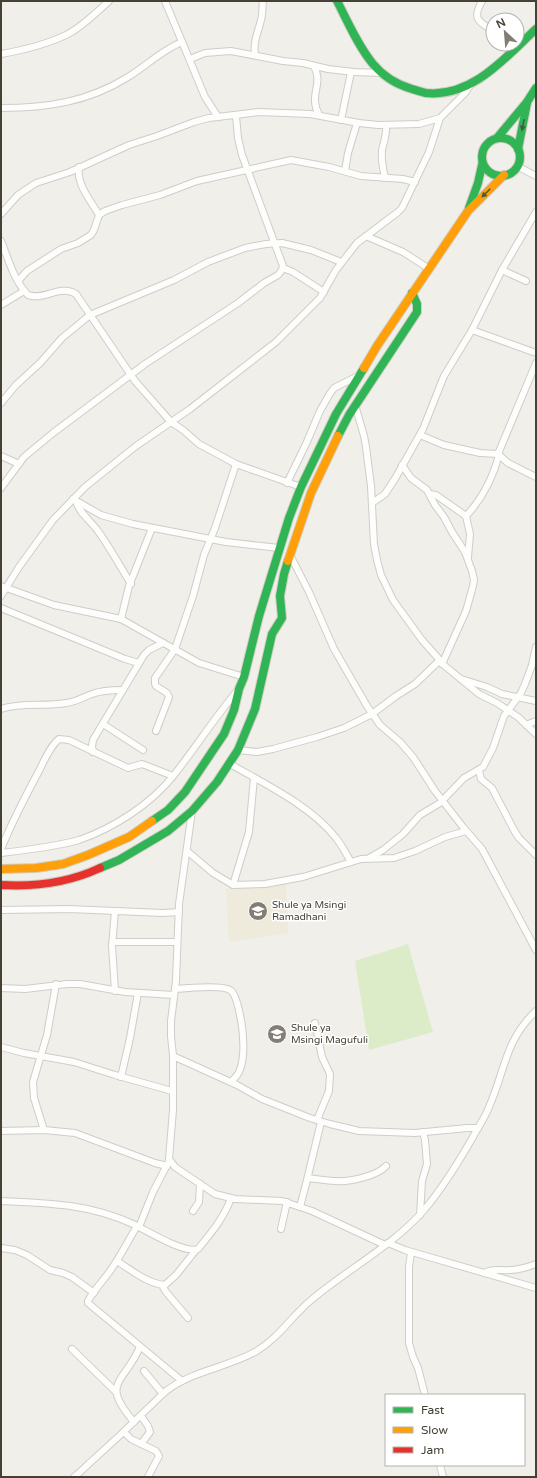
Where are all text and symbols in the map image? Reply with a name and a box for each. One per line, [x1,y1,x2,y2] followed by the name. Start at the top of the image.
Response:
[485,12,525,52] north arrow
[494,16,508,31] text: N
[520,119,526,132] one-way arrow
[481,188,491,198] one-way arrow
[272,899,346,923] place label: Shule ya Msingi Ramadhani
[247,900,269,922] school or university icon: Shule ya Msingi Ramadhani
[291,1022,368,1046] place label: Shule ya Msingi Magufuli
[266,1023,288,1045] school or university icon: Shule ya Msingi Magufuli
[385,1394,525,1466] legend
[421,1403,445,1417] text: Fast
[421,1423,448,1437] text: Slow
[421,1443,444,1457] text: Jam

